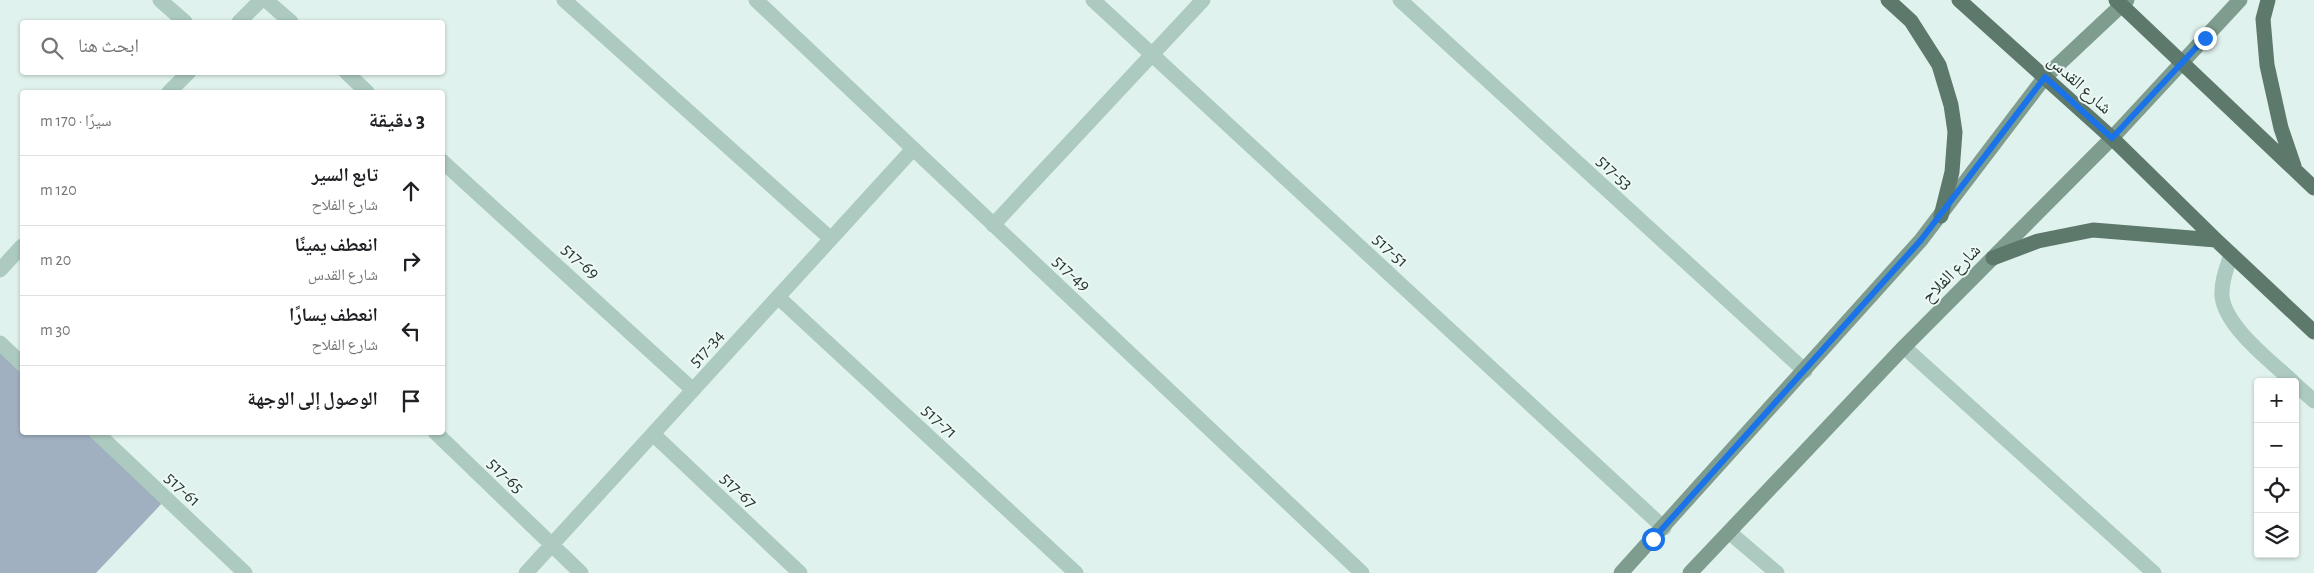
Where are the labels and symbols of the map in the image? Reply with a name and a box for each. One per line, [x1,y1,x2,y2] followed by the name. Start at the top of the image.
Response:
[2194,27,2217,50] route end
[2043,52,2115,119] street label: شارع القدس
[1593,152,1636,194] street label: 517-53
[1369,230,1411,271] street label: 517-51
[558,240,603,283] street label: 517-69
[1919,241,1986,308] street label: شارع الفلاح
[1049,252,1094,295] street label: 517-49
[686,326,728,371] street label: 517-34
[918,401,960,442] street label: 517-71
[484,454,527,497] street label: 517-65
[161,469,204,510] street label: 517-61
[717,469,760,512] street label: 517-67
[1642,528,1665,551] route start

